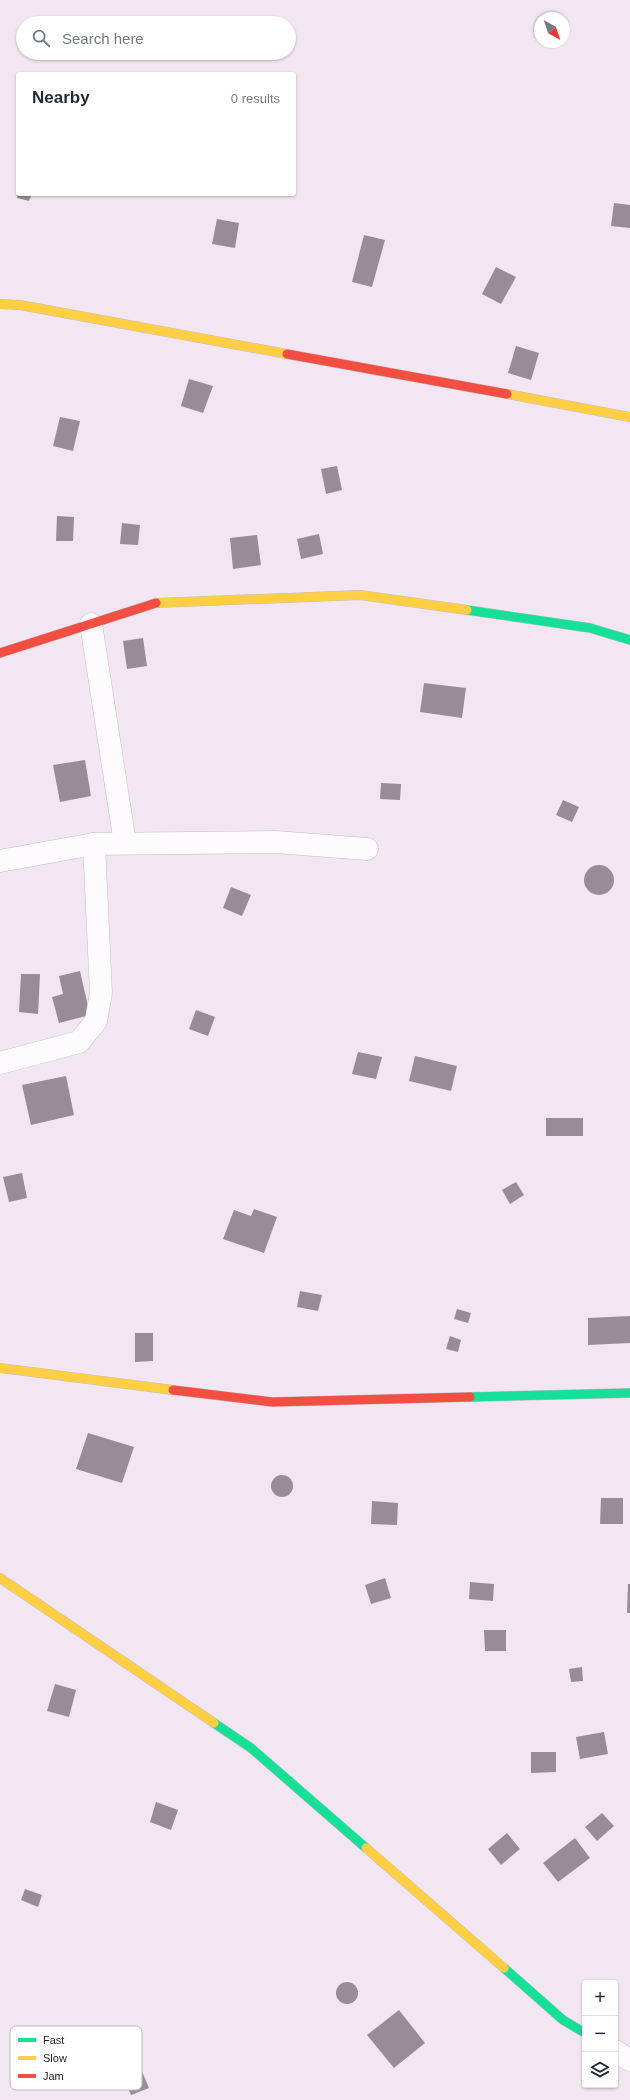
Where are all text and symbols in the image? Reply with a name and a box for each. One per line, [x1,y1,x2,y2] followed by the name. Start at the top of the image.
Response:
[534,12,570,48] north arrow
[16,16,296,60] search box
[30,27,52,49] icon: search
[62,30,144,47] text: Search here
[32,88,90,107] text: Nearby
[231,91,280,106] text: 0 results
[582,1980,618,2088] map controls
[582,1980,618,2016] button: +
[582,2016,618,2052] button: −
[10,2026,142,2090] legend
[43,2034,64,2046] text: Fast
[43,2052,67,2064] text: Slow
[582,2052,618,2088] button: layers
[43,2070,64,2082] text: Jam

